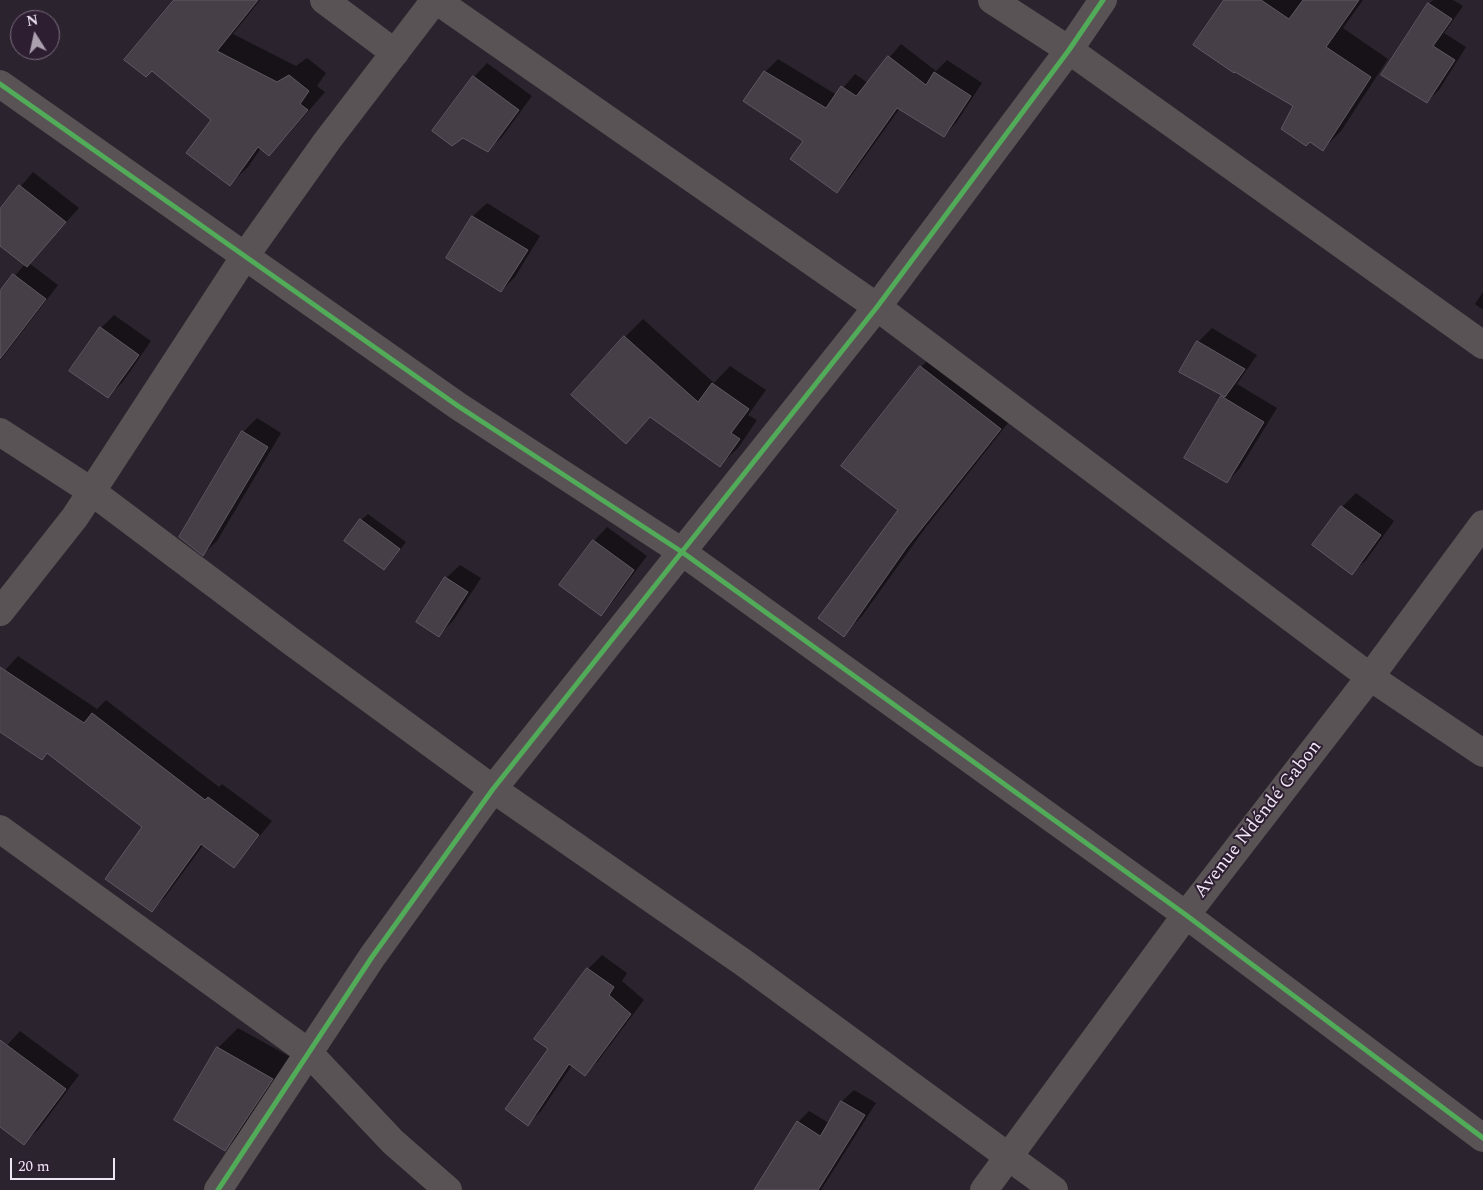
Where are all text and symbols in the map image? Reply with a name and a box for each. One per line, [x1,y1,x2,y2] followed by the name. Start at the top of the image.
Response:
[25,9,40,32] text: N
[10,10,60,60] north arrow
[1190,737,1328,903] street label: Avenue Ndéndé Gabon
[12,1148,118,1180] scale bar
[18,1155,50,1178] text: 20 m

